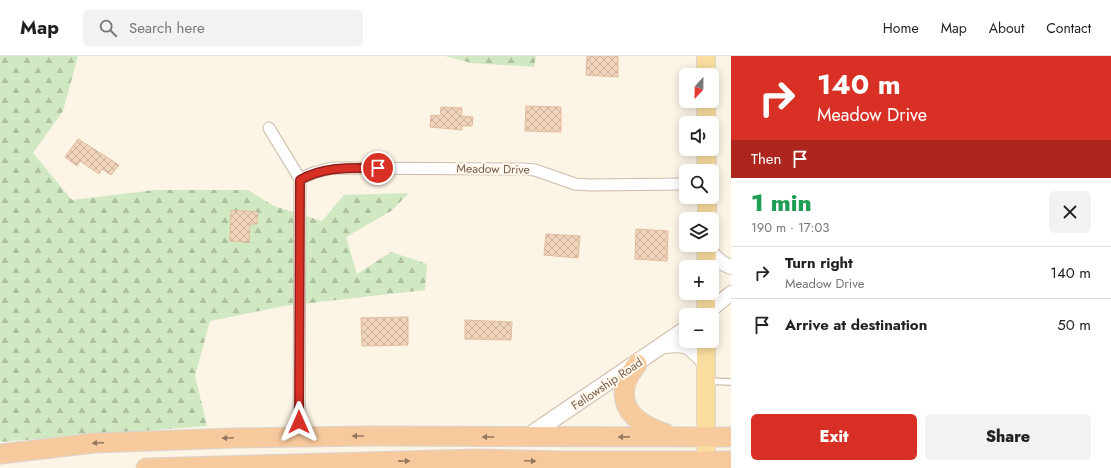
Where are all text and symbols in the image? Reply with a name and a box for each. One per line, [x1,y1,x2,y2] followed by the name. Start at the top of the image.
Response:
[83,10,363,46] search box
[20,14,59,41] text: Map
[97,17,119,39] icon: search
[129,17,205,39] text: Search here
[883,18,919,38] text: Home
[941,18,967,38] text: Map
[989,18,1024,38] text: About
[1046,18,1091,38] text: Contact
[817,64,901,105] text: 140 m
[679,68,719,108] north arrow
[679,68,719,348] map controls
[751,72,803,124] icon: right
[817,102,927,128] text: Meadow Drive
[679,116,719,156] button: sound
[751,148,781,170] text: Then
[789,148,811,170] icon: arrive
[361,151,395,185] pin
[367,157,389,179] icon: arrive
[456,159,530,179] street label: Meadow Drive
[679,164,719,204] button: search
[751,185,812,220] text: 1 min
[1049,191,1091,233] button: close
[679,212,719,252] button: layers
[751,218,829,237] text: 190 m · 17:03
[785,252,853,274] text: Turn right
[679,260,719,300] button: +
[751,262,773,284] icon: right
[1050,262,1091,284] text: 140 m
[785,274,864,293] text: Meadow Drive
[679,308,719,348] button: −
[751,314,773,336] icon: arrive
[785,314,927,336] text: Arrive at destination
[1057,314,1091,336] text: 50 m
[568,353,646,415] street label: Fellowship Road
[278,401,320,443] position arrow
[751,414,917,460] button: Exit
[925,414,1091,460] button: Share
[351,433,364,439] one-way arrow
[481,434,494,440] one-way arrow
[617,434,630,440] one-way arrow
[222,435,234,442] one-way arrow
[92,439,104,446] one-way arrow
[524,457,536,464] one-way arrow
[398,458,411,464] one-way arrow

